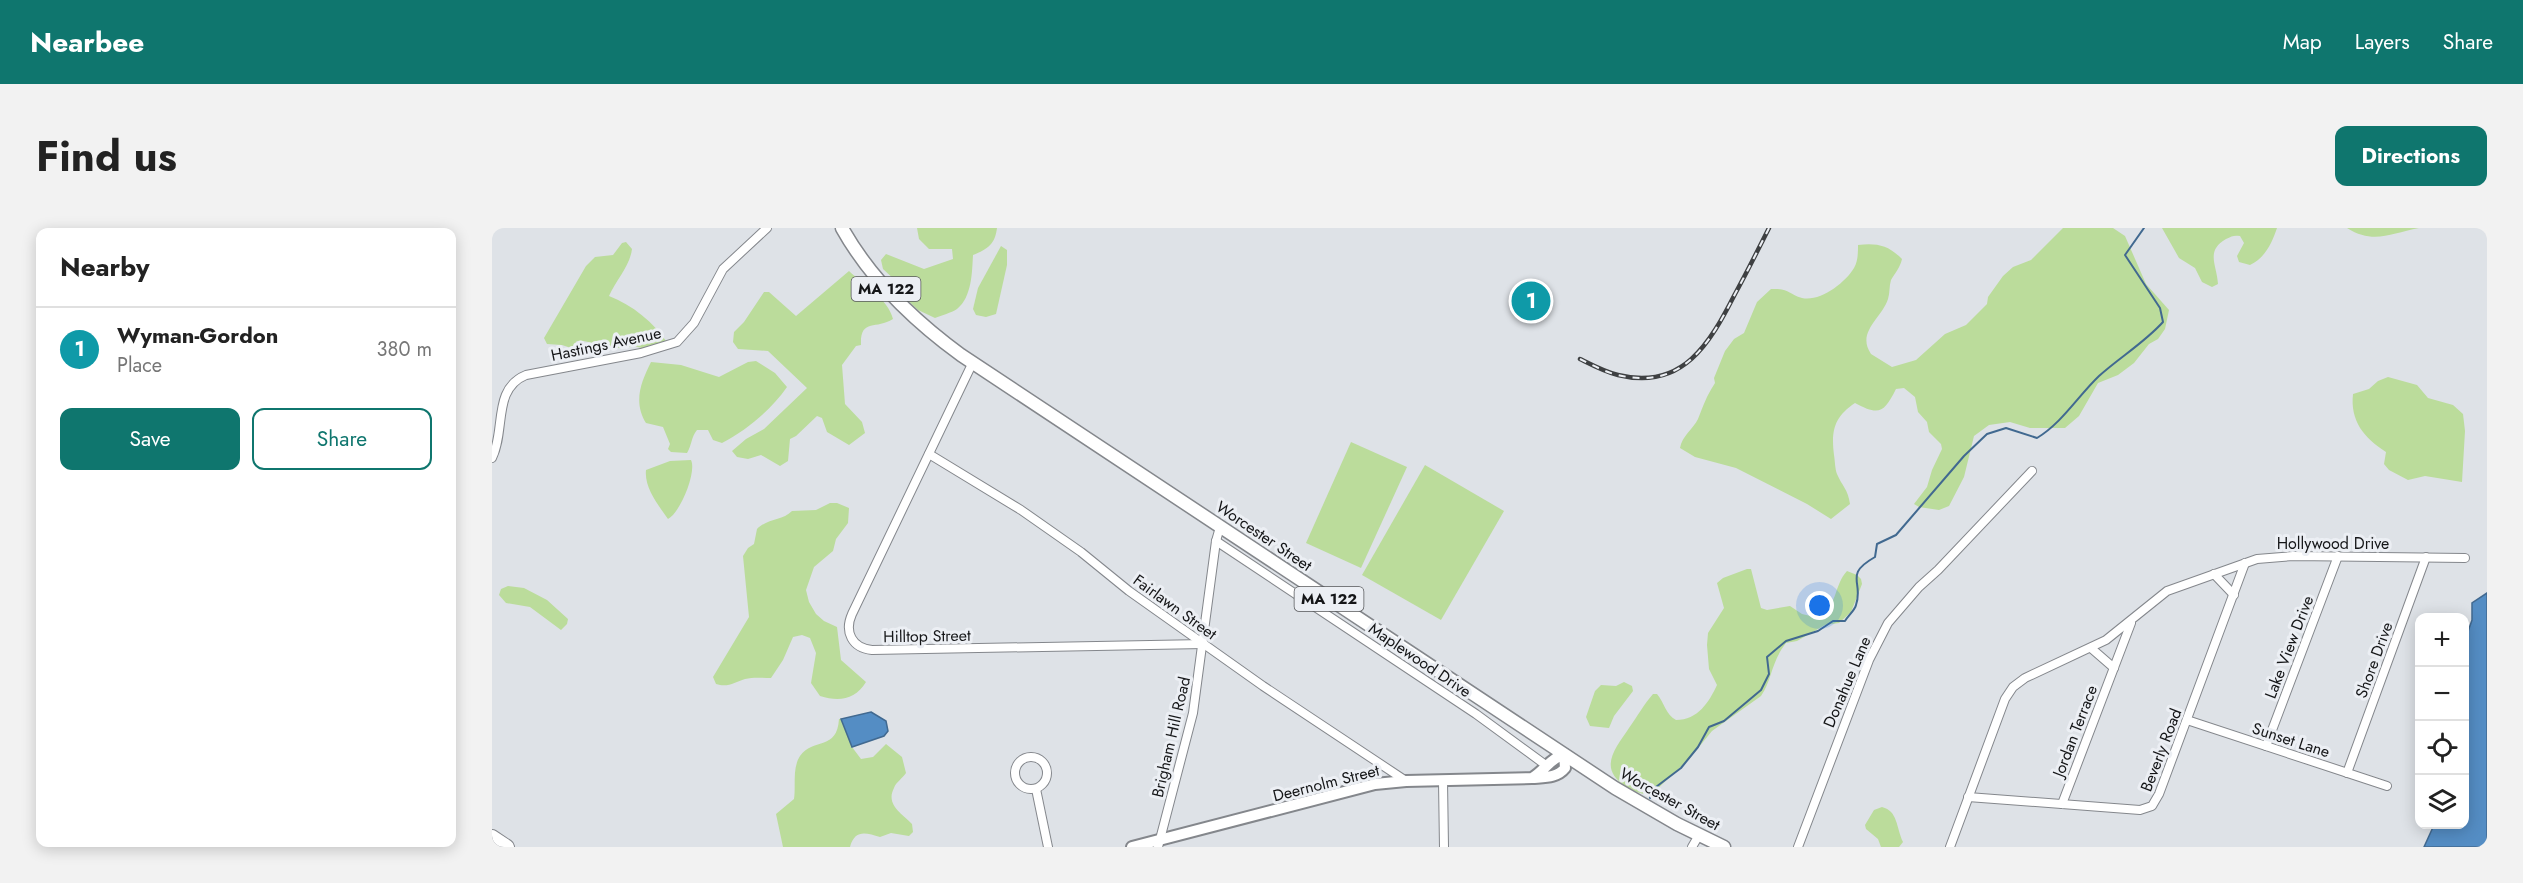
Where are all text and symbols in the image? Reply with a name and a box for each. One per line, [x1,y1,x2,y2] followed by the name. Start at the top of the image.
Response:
[30,22,144,63] text: Nearbee
[2283,27,2322,57] text: Map
[2355,27,2410,57] text: Layers
[2443,27,2493,57] text: Share
[36,126,177,187] text: Find us
[2335,126,2487,186] button: Directions
[60,248,149,286] text: Nearby
[852,277,920,301] road number: MA 122
[1512,278,1550,324] pin: 1
[117,319,278,351] text: Wyman-Gordon
[549,321,663,367] street label: Hastings Avenue
[74,335,85,364] text: 1
[377,335,432,364] text: 380 m
[117,351,162,380] text: Place
[60,408,240,470] button: Save
[252,408,432,470] button: Share
[1211,495,1317,577] street label: Worcester Street
[2277,532,2389,555] street label: Hollywood Drive
[1128,569,1222,645] street label: Fairlawn Street
[1294,587,1364,611] road number: MA 122
[1805,591,1834,620] your location
[2259,592,2319,702] street label: Lake View Drive
[2415,613,2469,829] map controls
[2415,613,2469,667] button: +
[1364,617,1476,703] street label: Maplewood Drive
[2350,619,2398,701] street label: Shore Drive
[883,624,971,648] street label: Hilltop Street
[1817,633,1877,731] street label: Donahue Lane
[2415,667,2469,721] button: −
[1146,674,1196,800] street label: Brigham Hill Road
[2046,682,2103,782] street label: Jordan Terrace
[2135,705,2187,795] street label: Beverly Road
[2249,717,2333,763] street label: Sunset Lane
[2415,721,2469,775] button: locate
[1270,759,1382,807] street label: Deernolm Street
[1616,762,1724,836] street label: Worcester Street
[2415,775,2469,829] button: layers

